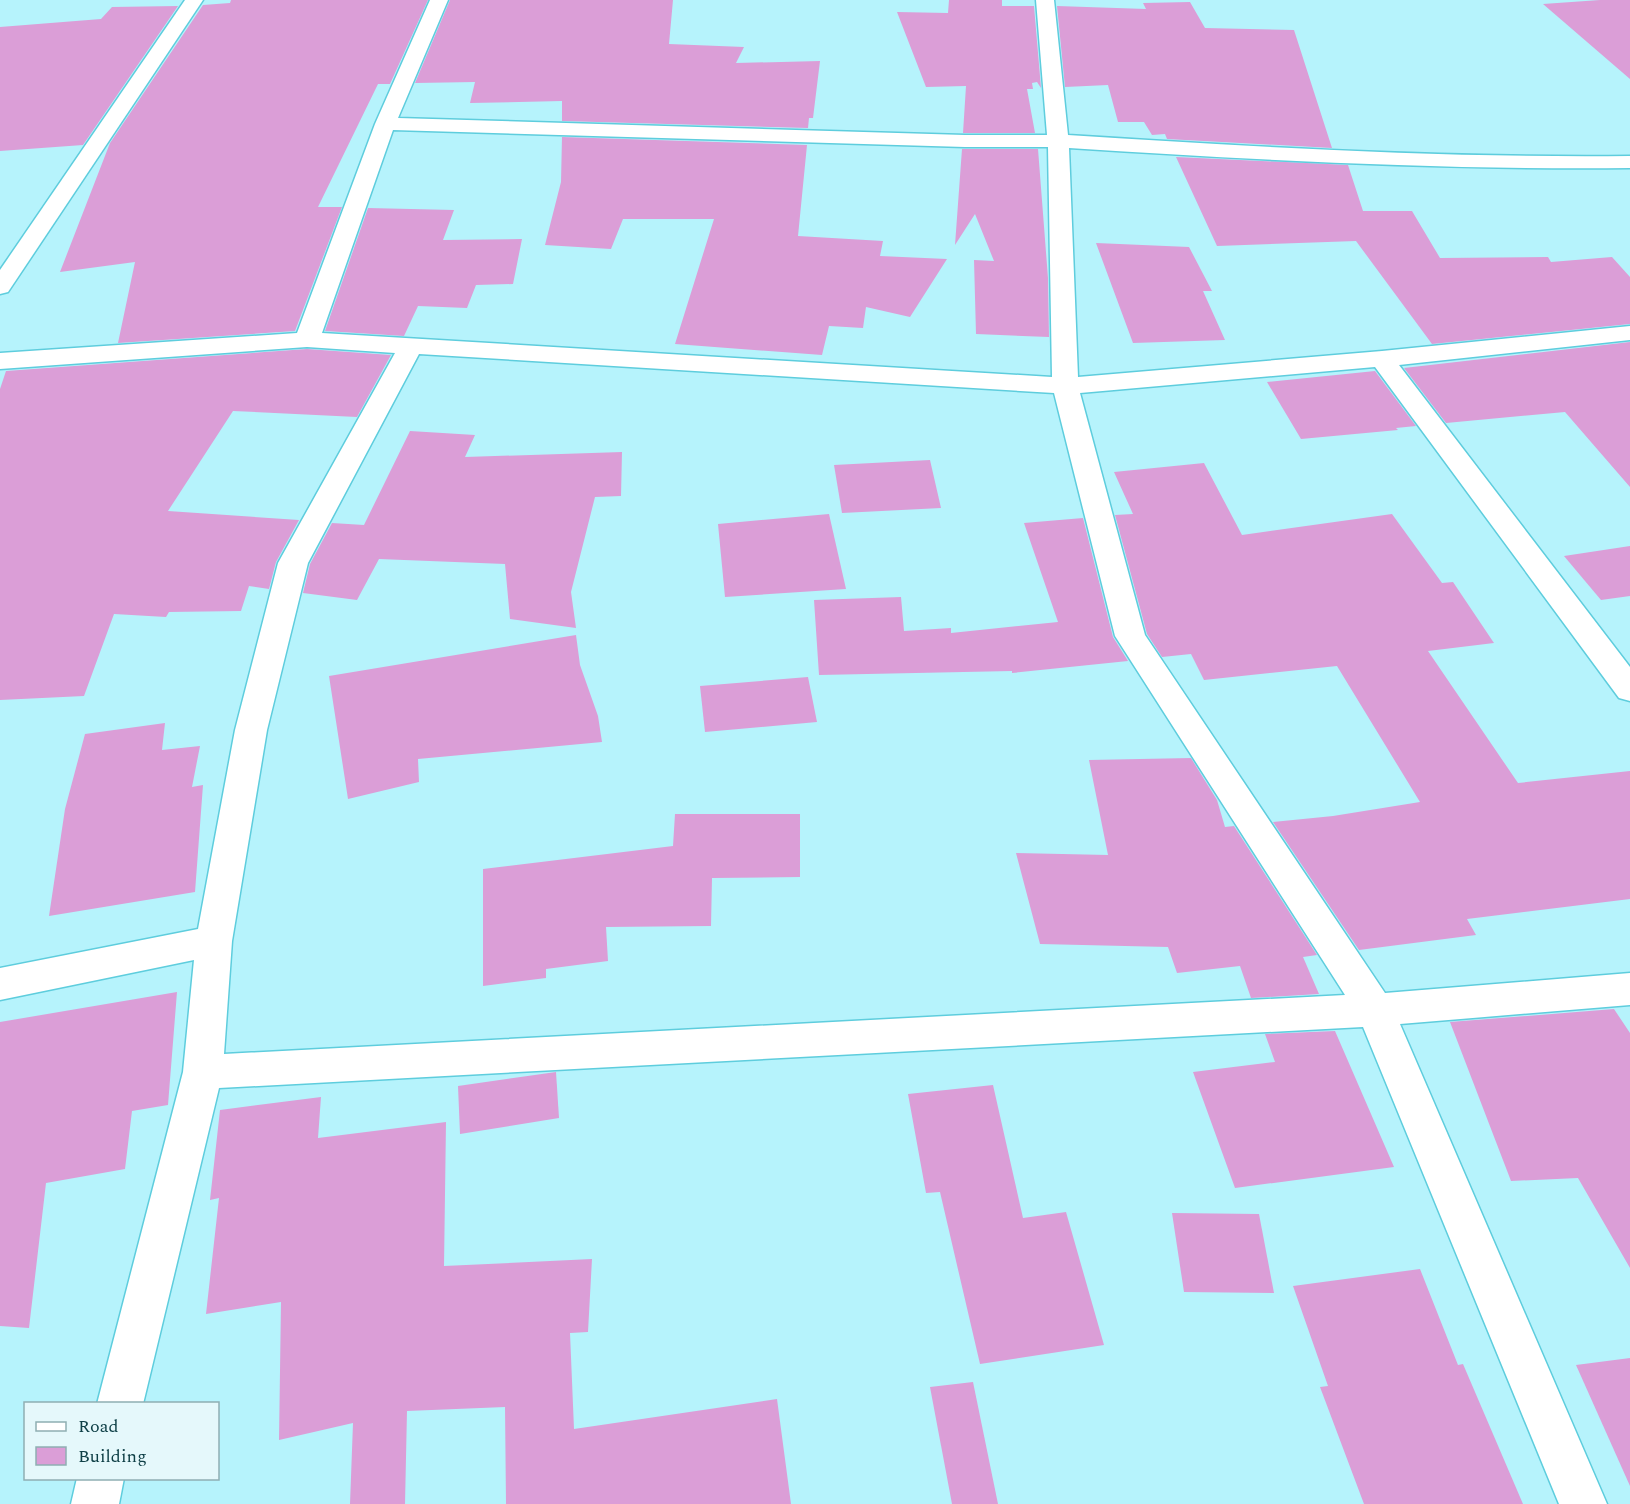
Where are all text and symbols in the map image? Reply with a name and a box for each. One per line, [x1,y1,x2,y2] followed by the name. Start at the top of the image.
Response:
[24,1402,219,1480] legend
[78,1413,119,1440] text: Road
[78,1443,147,1470] text: Building

